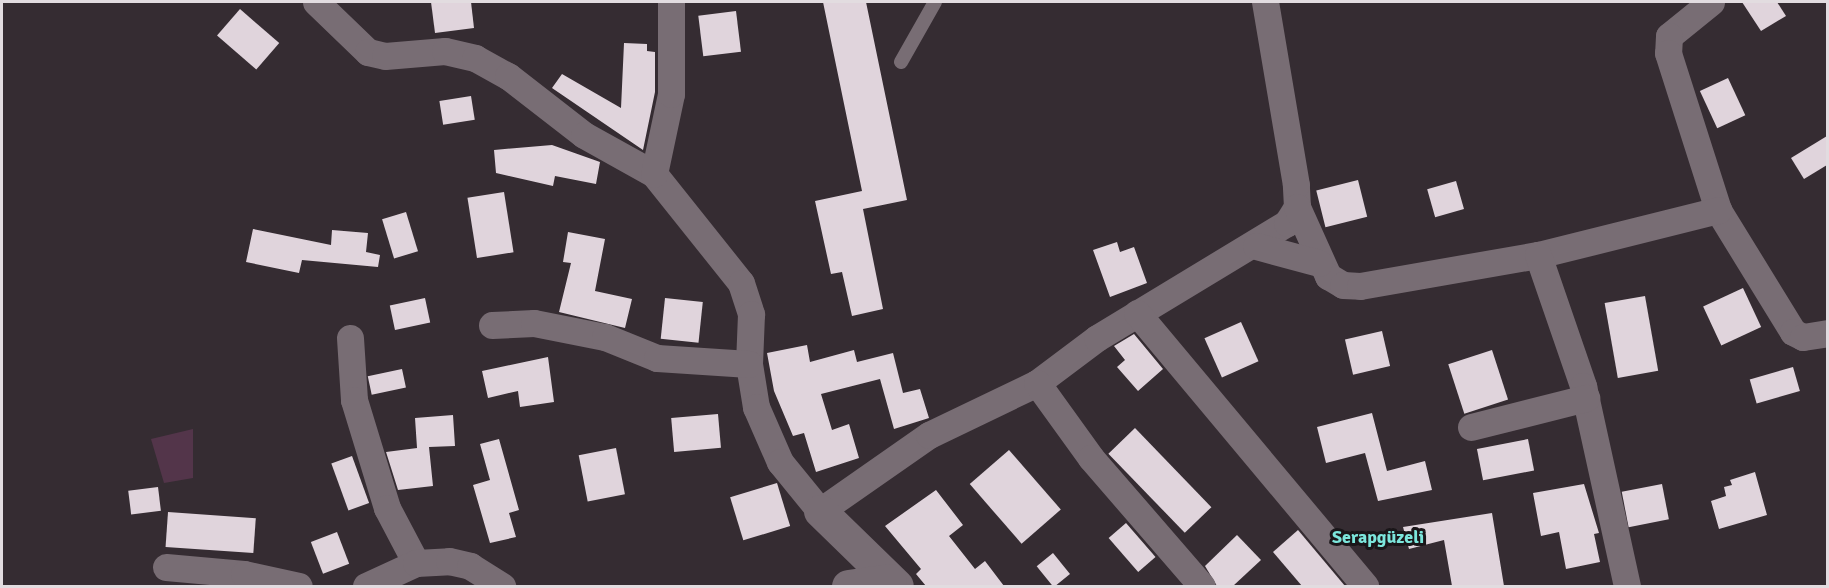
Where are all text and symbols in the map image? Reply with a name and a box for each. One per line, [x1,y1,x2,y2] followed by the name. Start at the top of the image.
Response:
[1332,526,1424,548] district label: Serapgüzeli

